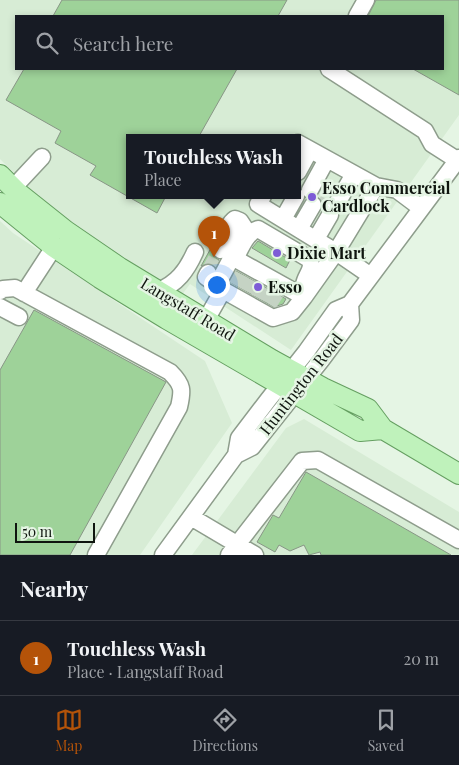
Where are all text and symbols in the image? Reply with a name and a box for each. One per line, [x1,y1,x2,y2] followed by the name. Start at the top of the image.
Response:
[15,15,444,70] search box
[33,29,61,57] icon: search
[73,30,173,56] text: Search here
[126,134,301,199] popup
[144,143,283,169] text: Touchless Wash
[144,169,182,190] text: Place
[322,177,450,216] place label: Esso Commercial Cardlock
[306,191,318,203] marker: Esso Commercial Cardlock
[198,216,230,257] pin: 1
[287,242,366,263] place label: Dixie Mart
[271,247,283,259] marker: Dixie Mart
[137,272,239,345] street label: Langstaff Road
[204,272,230,298] your location
[268,276,302,297] place label: Esso
[252,281,264,293] marker: Esso
[254,329,347,439] street label: Huntington Road
[15,520,95,543] scale bar
[22,522,52,541] text: 50 m
[20,574,89,602] text: Nearby
[67,635,206,661] text: Touchless Wash
[33,648,39,669] text: 1
[404,648,439,669] text: 20 m
[67,661,224,682] text: Place · Langstaff Road
[55,706,83,755] tab: Map
[193,706,258,755] tab: Directions
[368,706,404,755] tab: Saved

